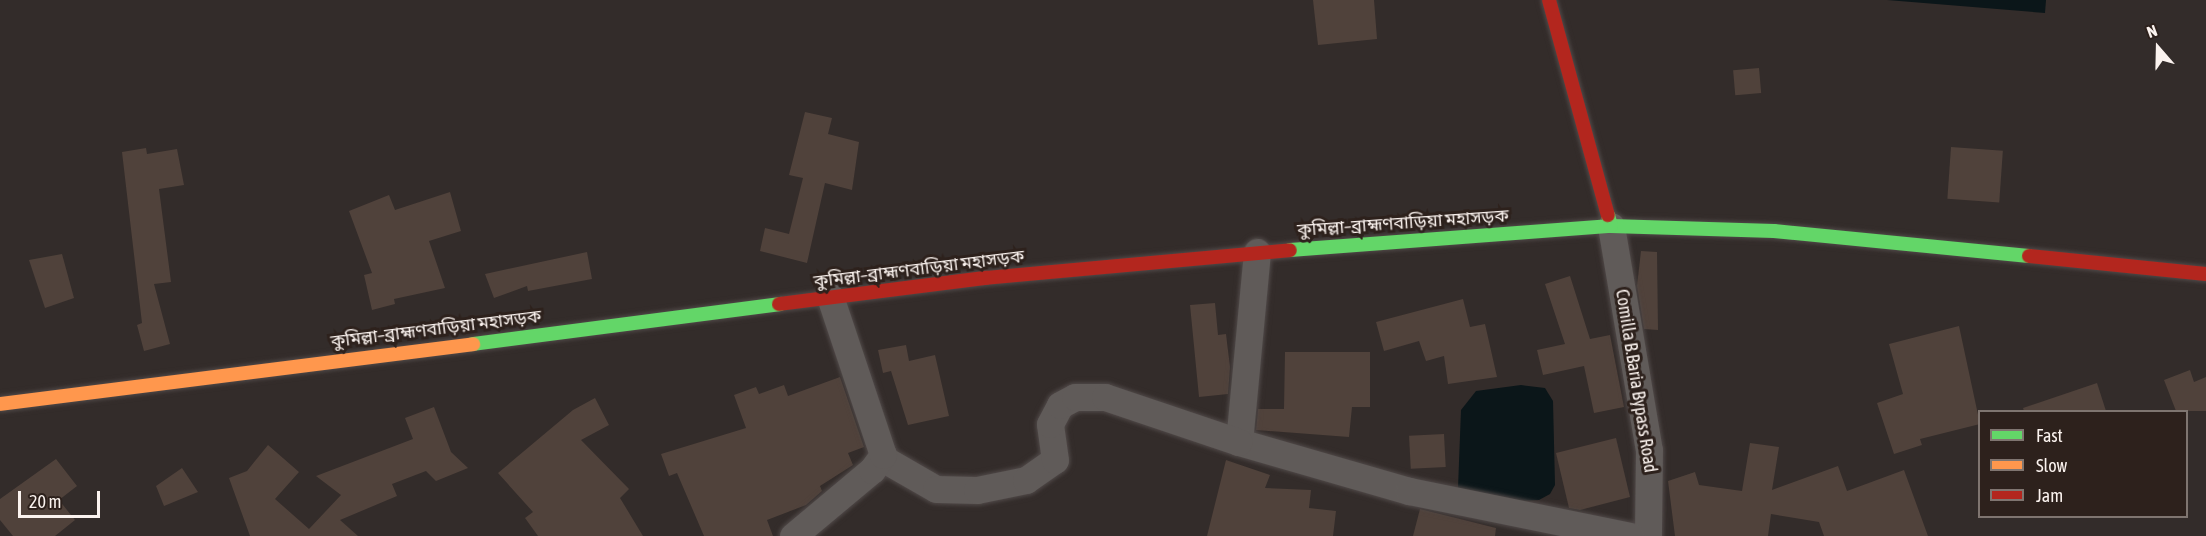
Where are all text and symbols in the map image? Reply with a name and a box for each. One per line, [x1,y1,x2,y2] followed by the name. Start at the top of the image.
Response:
[2128,18,2188,78] north arrow
[2144,21,2159,41] text: N
[1297,205,1509,241] street label: কুমিল্লা–ব্রাহ্মণবাড়িয়া মহাসড়ক
[812,245,1026,293] street label: কুমিল্লা–ব্রাহ্মণবাড়িয়া মহাসড়ক
[1611,288,1661,474] street label: Comilla B.Baria Bypass Road
[329,305,543,353] street label: কুমিল্লা–ব্রাহ্মণবাড়িয়া মহাসড়ক
[1978,410,2188,518] legend
[2036,425,2063,446] text: Fast
[2036,455,2067,476] text: Slow
[21,479,104,517] scale bar
[2036,485,2063,506] text: Jam
[29,491,61,512] text: 20 m

